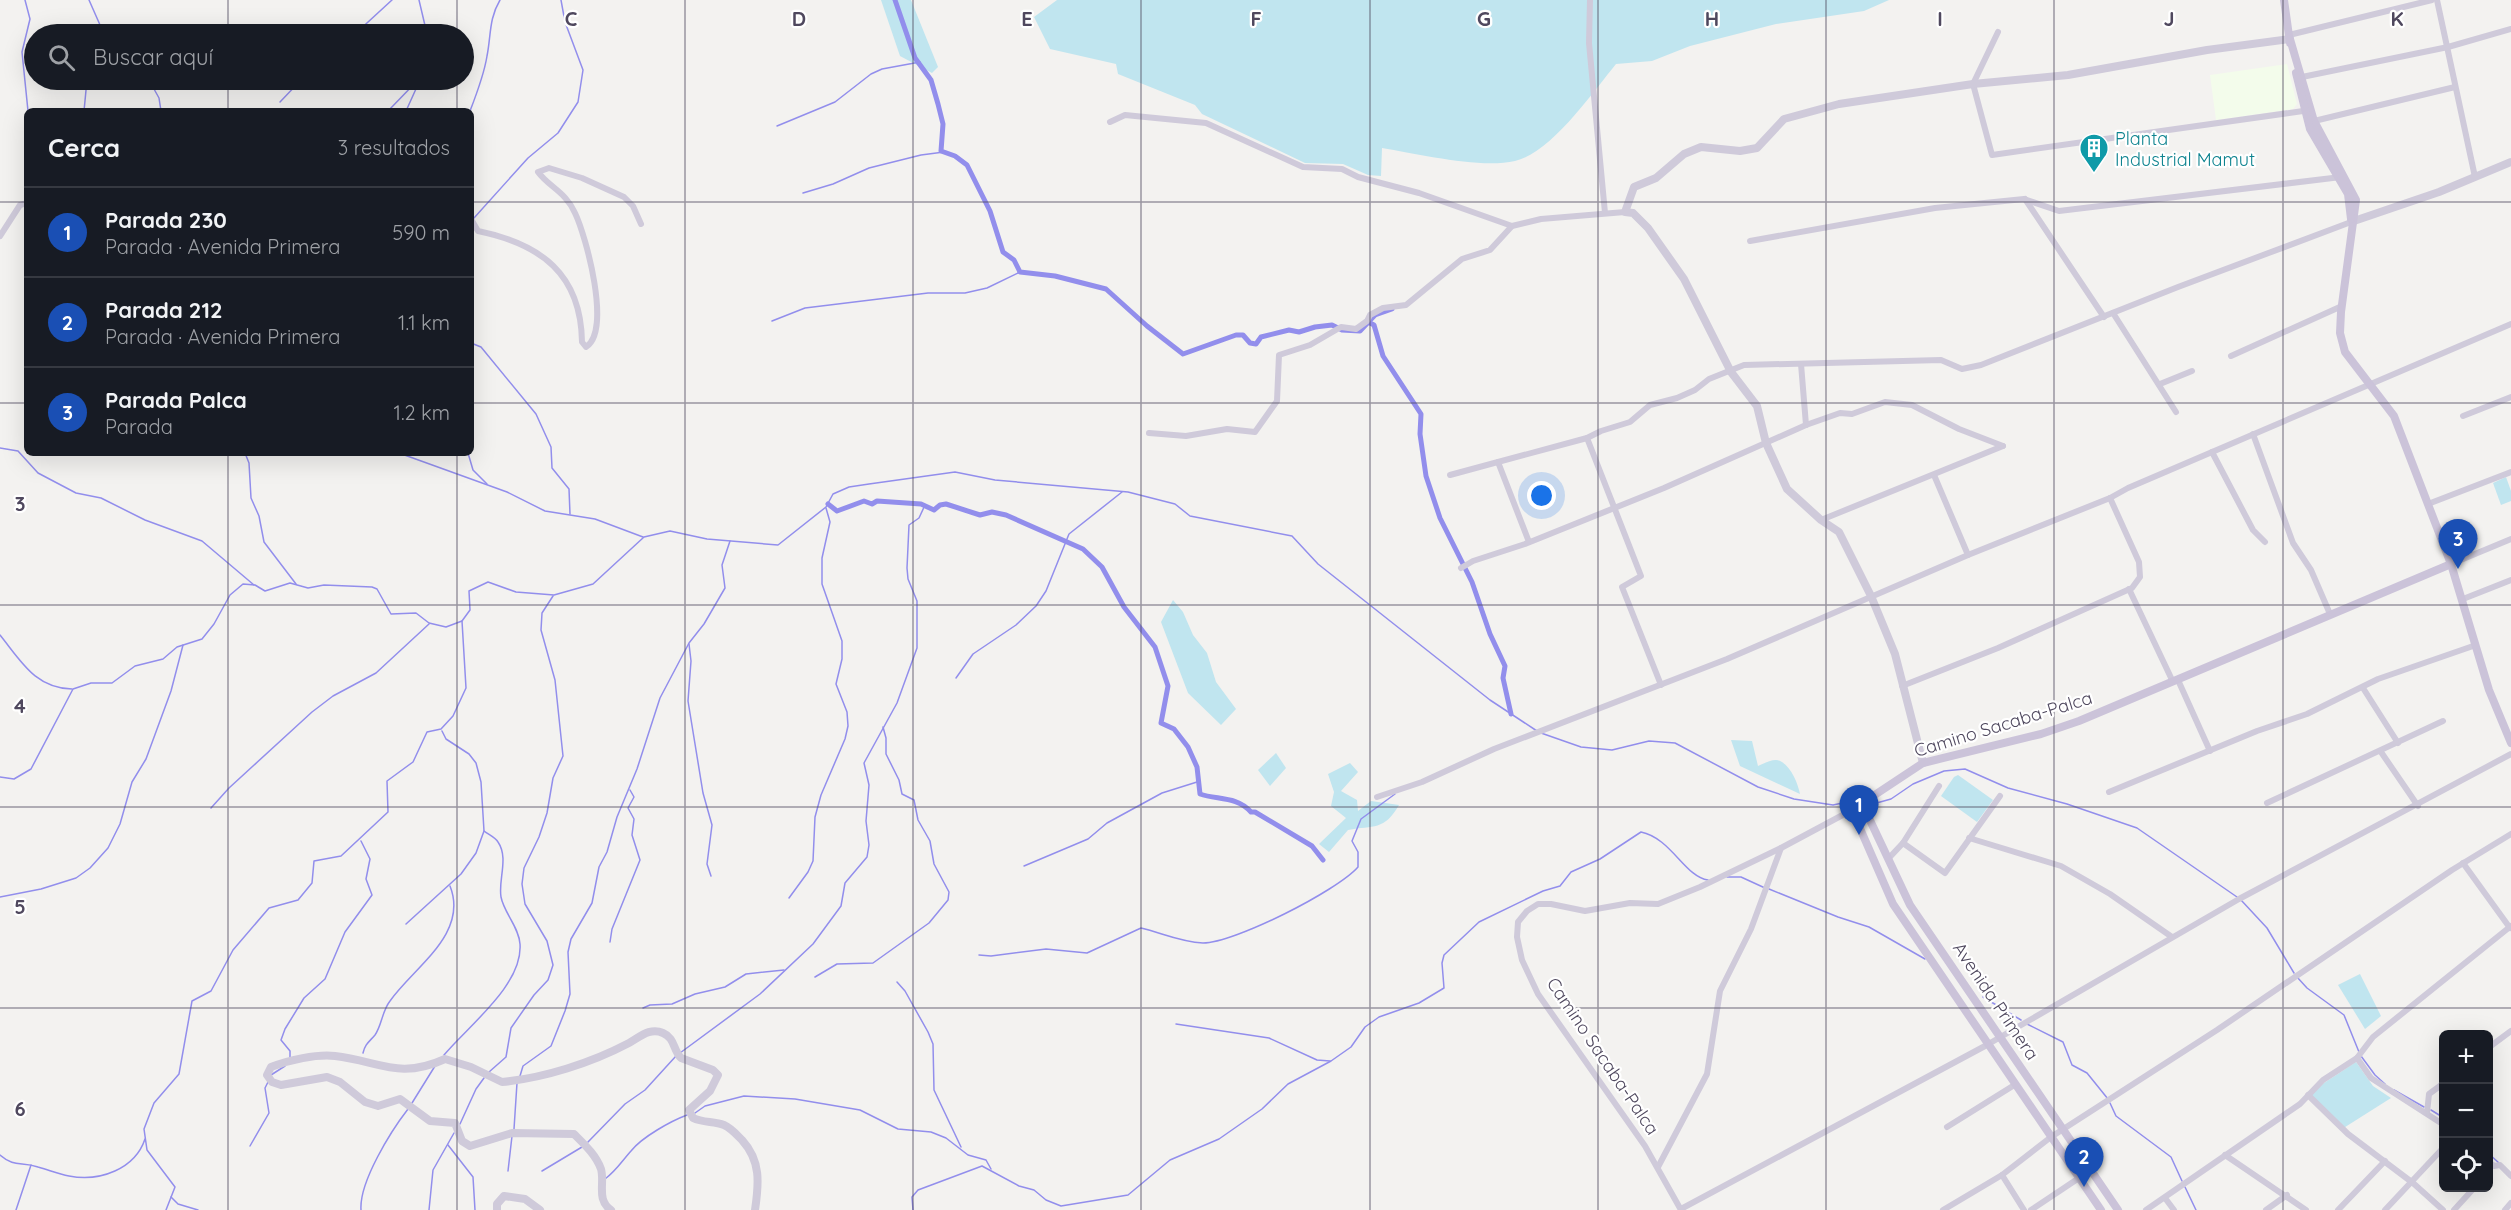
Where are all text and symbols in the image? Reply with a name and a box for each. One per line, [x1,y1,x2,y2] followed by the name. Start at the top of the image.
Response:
[565,6,578,31] text: C
[792,6,806,31] text: D
[1021,6,1033,31] text: E
[1250,6,1262,31] text: F
[1477,6,1491,31] text: G
[1705,6,1719,31] text: H
[1937,6,1943,31] text: I
[2163,6,2175,31] text: J
[2390,6,2404,31] text: K
[24,24,474,90] search box
[45,41,78,74] icon: search
[93,43,213,71] text: Buscar aquí
[2115,127,2255,171] place label: Planta Industrial Mamut
[48,131,120,164] text: Cerca
[2078,132,2110,174] building icon: Planta Industrial Mamut
[338,135,450,160] text: 3 resultados
[105,206,227,234] text: Parada 230
[64,220,71,245] text: 1
[392,220,450,245] text: 590 m
[105,234,340,259] text: Parada · Avenida Primera
[105,296,222,324] text: Parada 212
[62,310,73,335] text: 2
[398,310,450,335] text: 1.1 km
[105,324,340,349] text: Parada · Avenida Primera
[105,386,247,414] text: Parada Palca
[62,400,73,425] text: 3
[394,400,450,425] text: 1.2 km
[105,414,173,439] text: Parada
[1527,481,1556,510] your location
[15,491,25,516] text: 3
[2438,520,2478,569] pin: 3
[1911,686,2095,762] street label: Camino Sacaba-Palca
[14,693,26,718] text: 4
[1840,786,1878,835] pin: 1
[14,894,26,919] text: 5
[1948,938,2044,1064] street label: Avenida Primera
[1542,973,1664,1139] street label: Camino Sacaba-Palca
[2439,1030,2493,1192] map controls
[2439,1030,2493,1084] button: +
[2439,1084,2493,1138] button: −
[14,1096,26,1121] text: 6
[2064,1138,2104,1187] pin: 2
[2439,1138,2493,1192] button: locate

